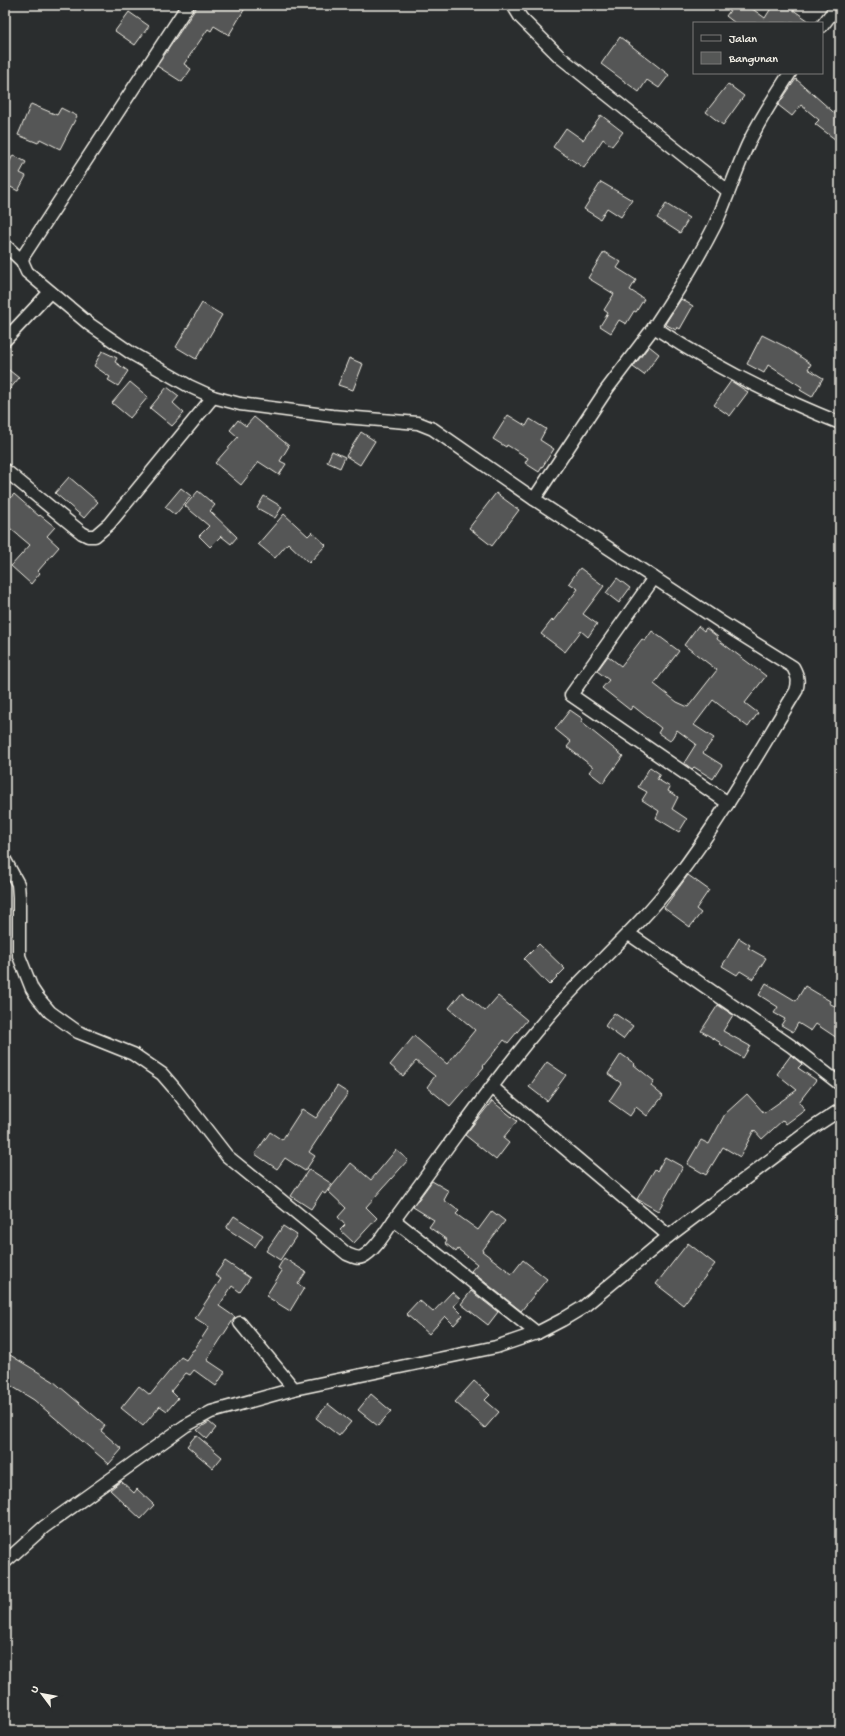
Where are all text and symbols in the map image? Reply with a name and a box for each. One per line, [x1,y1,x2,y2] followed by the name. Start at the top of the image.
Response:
[693,22,823,74] legend
[729,33,757,47] text: Jalan
[728,53,778,67] text: Bangunan
[22,1674,62,1714] north arrow
[28,1683,42,1696] text: U

